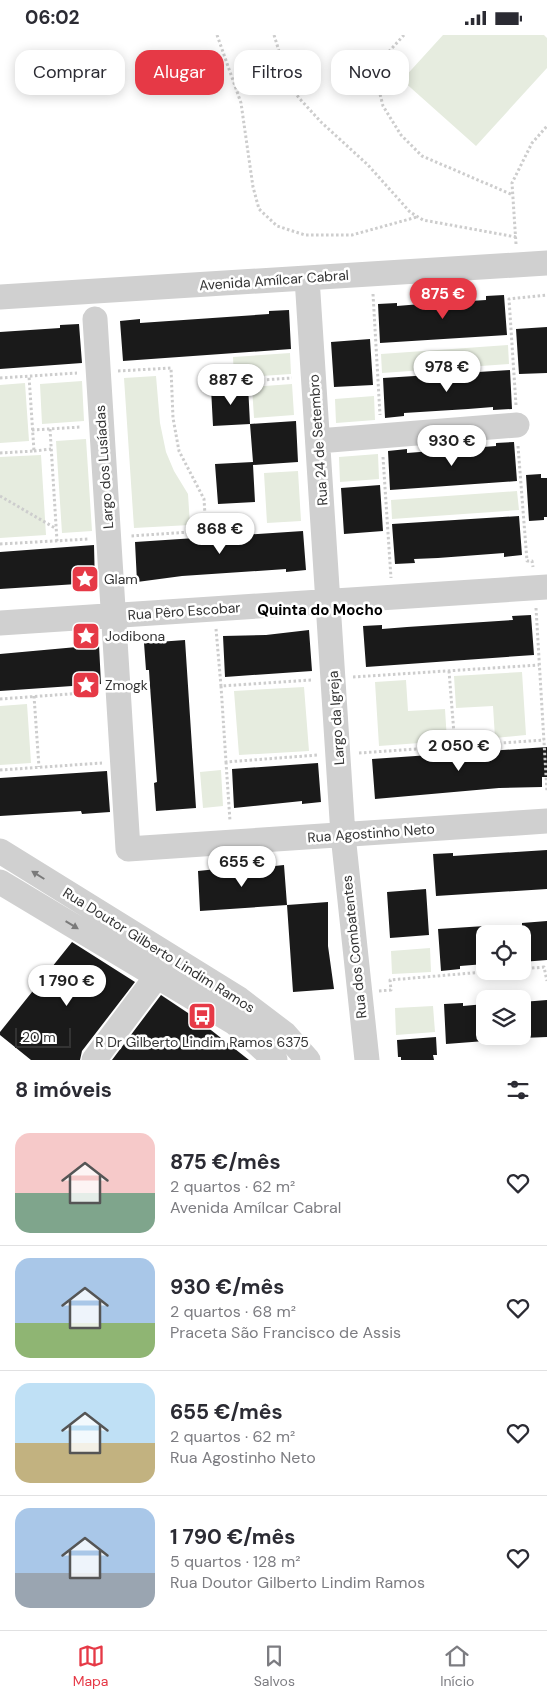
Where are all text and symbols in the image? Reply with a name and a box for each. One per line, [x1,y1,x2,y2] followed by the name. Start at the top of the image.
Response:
[25,5,80,30] text: 06:02
[15,50,125,95] chip: Comprar
[135,50,224,95] chip: Alugar
[234,50,321,95] chip: Filtros
[331,50,409,95] chip: Novo
[199,266,349,294] street label: Avenida Amílcar Cabral
[408,277,478,320] pin: 875 €
[421,283,465,304] text: 875 €
[412,351,482,393] pin: 978 €
[425,356,470,377] text: 978 €
[196,363,266,406] pin: 887 €
[208,369,254,390] text: 887 €
[304,374,332,506] street label: Rua 24 de Setembro
[91,405,117,529] street label: Largo dos Lusíadas
[417,425,487,467] pin: 930 €
[428,430,476,451] text: 930 €
[185,513,255,555] pin: 868 €
[197,518,243,539] text: 868 €
[70,564,100,594] place icon: Glam
[104,570,138,588] place label: Glam
[127,598,241,624] street label: Rua Pêro Escobar
[257,600,383,620] district label: Quinta do Mocho
[71,621,101,651] place icon: Jodibona
[105,627,165,645] place label: Jodibona
[71,670,101,700] place icon: Zmogk
[324,670,348,766] street label: Largo da Igreja
[105,676,148,694] place label: Zmogk
[413,729,505,772] pin: 2 050 €
[428,735,490,756] text: 2 050 €
[307,820,435,846] street label: Rua Agostinho Neto
[207,845,277,888] pin: 655 €
[219,851,265,872] text: 655 €
[32,870,45,879] one-way arrow
[338,874,370,1020] street label: Rua dos Combatentes
[60,883,258,1017] street label: Rua Doutor Gilberto Lindim Ramos
[65,921,78,930] one-way arrow
[476,925,531,1045] map controls
[476,925,531,980] button: locate
[21,965,113,1007] pin: 1 790 €
[39,970,95,991] text: 1 790 €
[476,990,531,1045] button: layers
[187,1001,217,1031] bus stop icon: R Dr Gilberto Lindim Ramos 6375
[15,1025,71,1048] scale bar
[22,1028,56,1046] text: 20 m
[95,1033,309,1051] place label: R Dr Gilberto Lindim Ramos 6375
[15,1076,112,1104] text: 8 imóveis
[504,1076,532,1104] icon: filters
[170,1148,281,1176] text: 875 €/mês
[55,1153,115,1213] icon: home
[504,1169,532,1197] icon: heart
[170,1176,295,1197] text: 2 quartos · 62 m²
[170,1197,341,1218] text: Avenida Amílcar Cabral
[170,1273,284,1301] text: 930 €/mês
[55,1278,115,1338] icon: home
[504,1294,532,1322] icon: heart
[170,1301,296,1322] text: 2 quartos · 68 m²
[170,1322,401,1343] text: Praceta São Francisco de Assis
[170,1398,283,1426] text: 655 €/mês
[55,1403,115,1463] icon: home
[504,1419,532,1447] icon: heart
[170,1426,295,1447] text: 2 quartos · 62 m²
[170,1447,316,1468] text: Rua Agostinho Neto
[170,1523,295,1551] text: 1 790 €/mês
[55,1528,115,1588] icon: home
[504,1544,532,1572] icon: heart
[170,1551,301,1572] text: 5 quartos · 128 m²
[170,1572,425,1593] text: Rua Doutor Gilberto Lindim Ramos
[73,1642,108,1690] tab: Mapa
[254,1642,295,1690] tab: Salvos
[440,1642,474,1690] tab: Início

